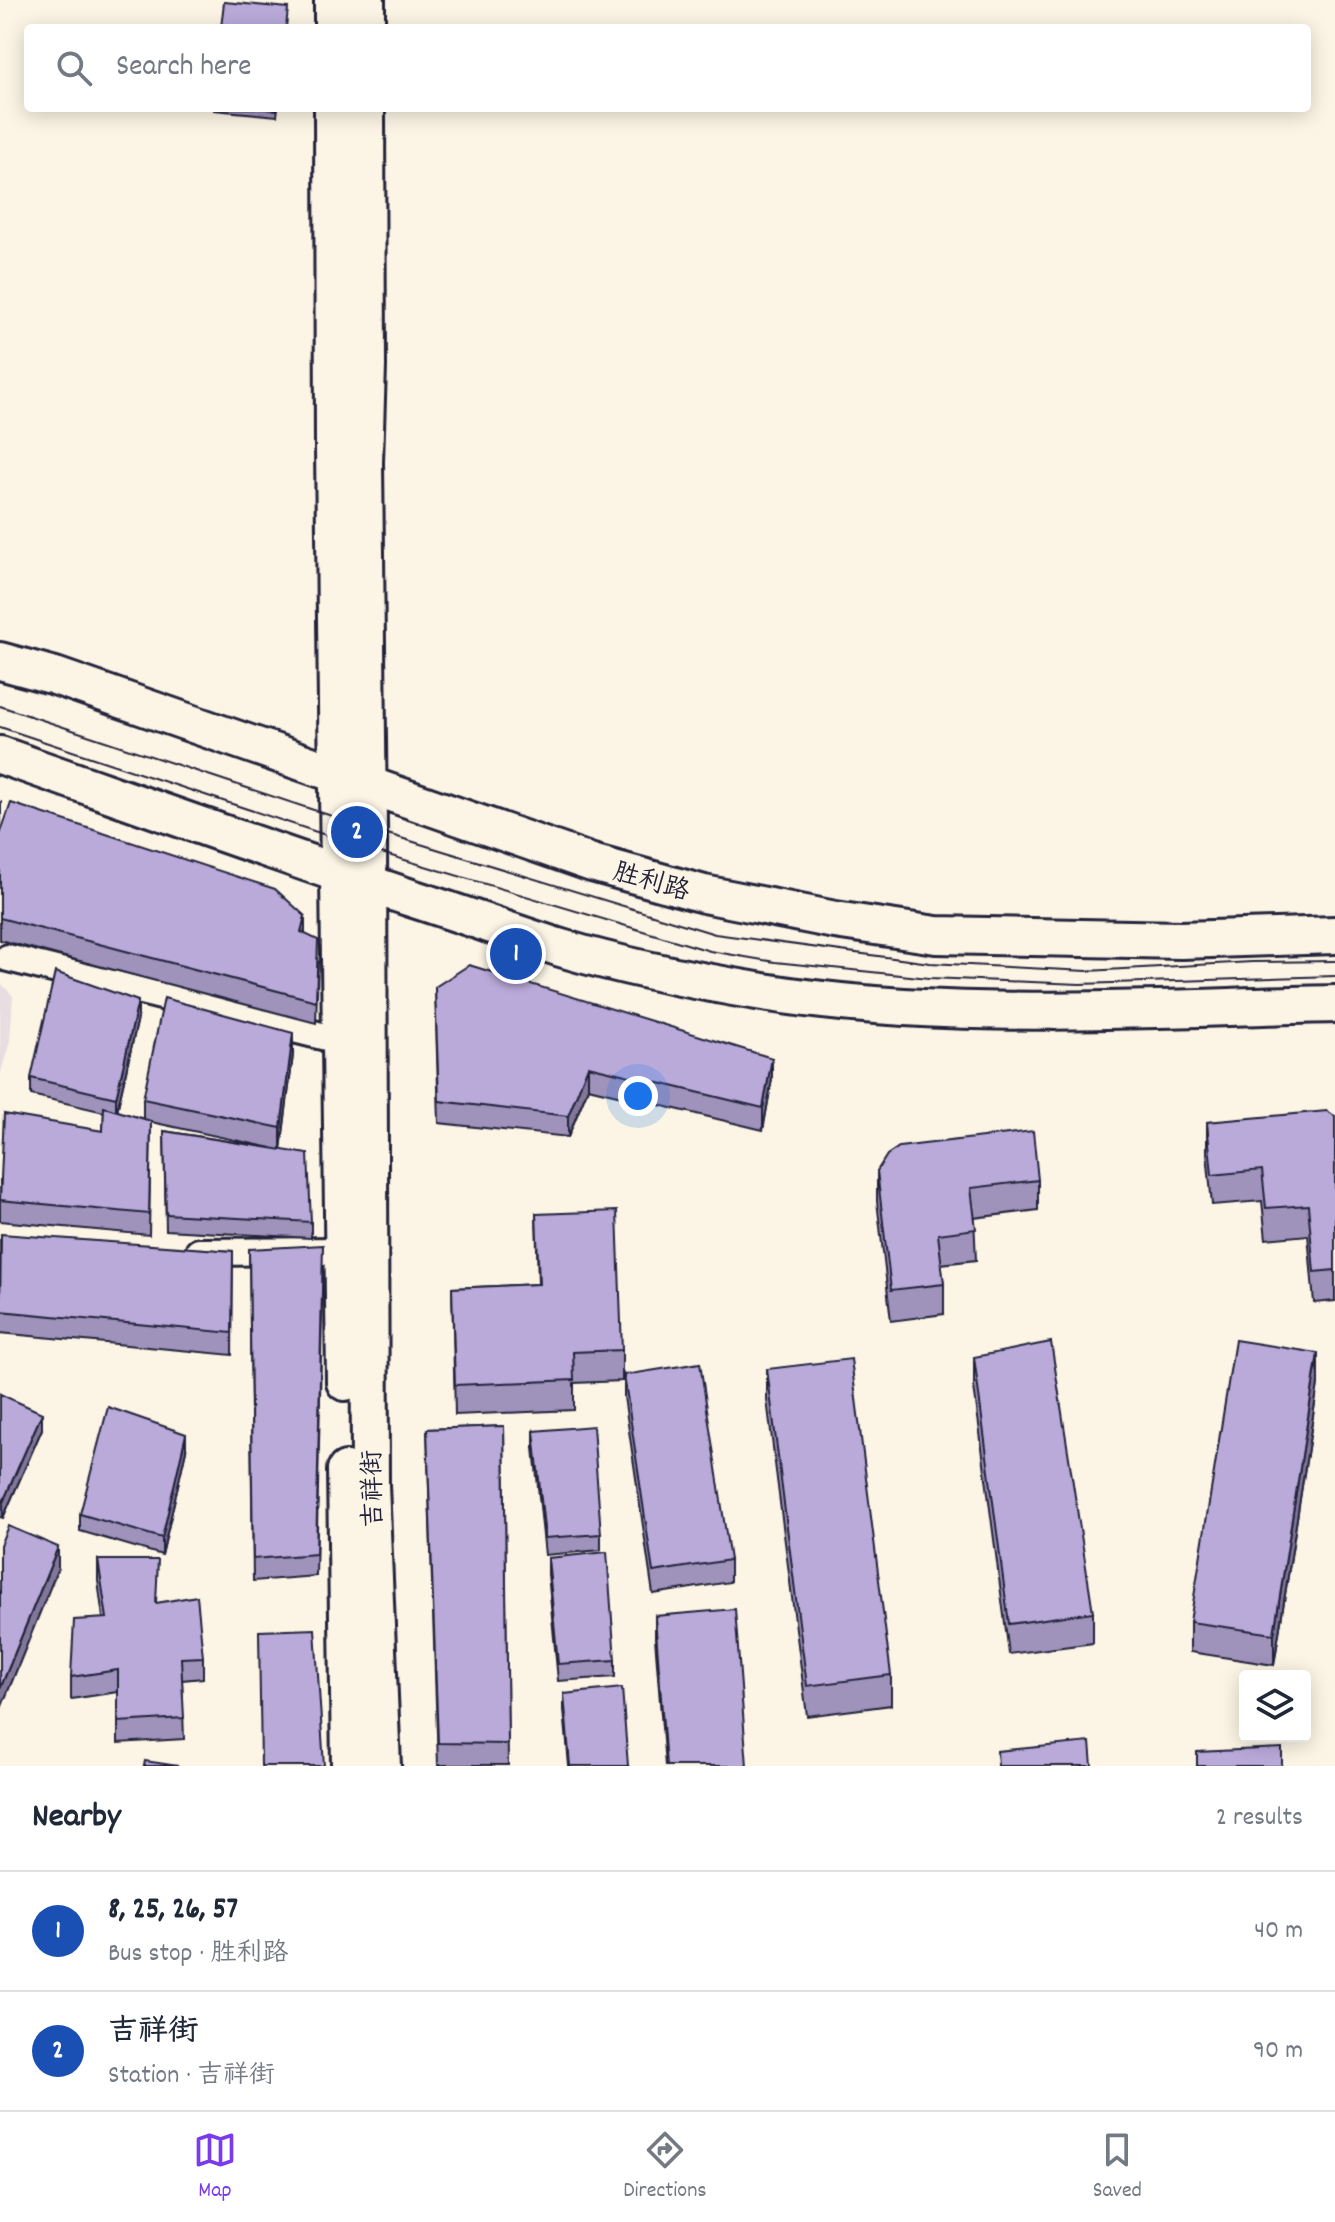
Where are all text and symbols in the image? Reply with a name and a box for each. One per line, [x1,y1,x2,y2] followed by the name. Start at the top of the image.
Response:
[24,24,1311,112] search box
[52,46,96,90] icon: search
[116,47,252,90] text: Search here
[331,802,383,862] pin: 2
[608,855,694,912] street label: 胜利路
[490,924,542,984] pin: 1
[618,1076,658,1116] your location
[355,1450,394,1528] street label: 吉祥街
[1239,1670,1311,1742] map controls
[1239,1670,1311,1742] button: layers
[32,1794,121,1843] text: Nearby
[1216,1800,1303,1837] text: 2 results
[108,1890,238,1933] text: 8, 25, 26, 57
[55,1913,61,1950] text: 1
[1254,1913,1303,1950] text: 40 m
[108,1936,288,1973] text: Bus stop · 胜利路
[108,2012,198,2055] text: 吉祥街
[52,2033,64,2070] text: 2
[1253,2033,1303,2070] text: 90 m
[108,2058,275,2095] text: Station · 吉祥街
[193,2128,237,2207] tab: Map
[623,2128,707,2207] tab: Directions
[1093,2128,1142,2207] tab: Saved

